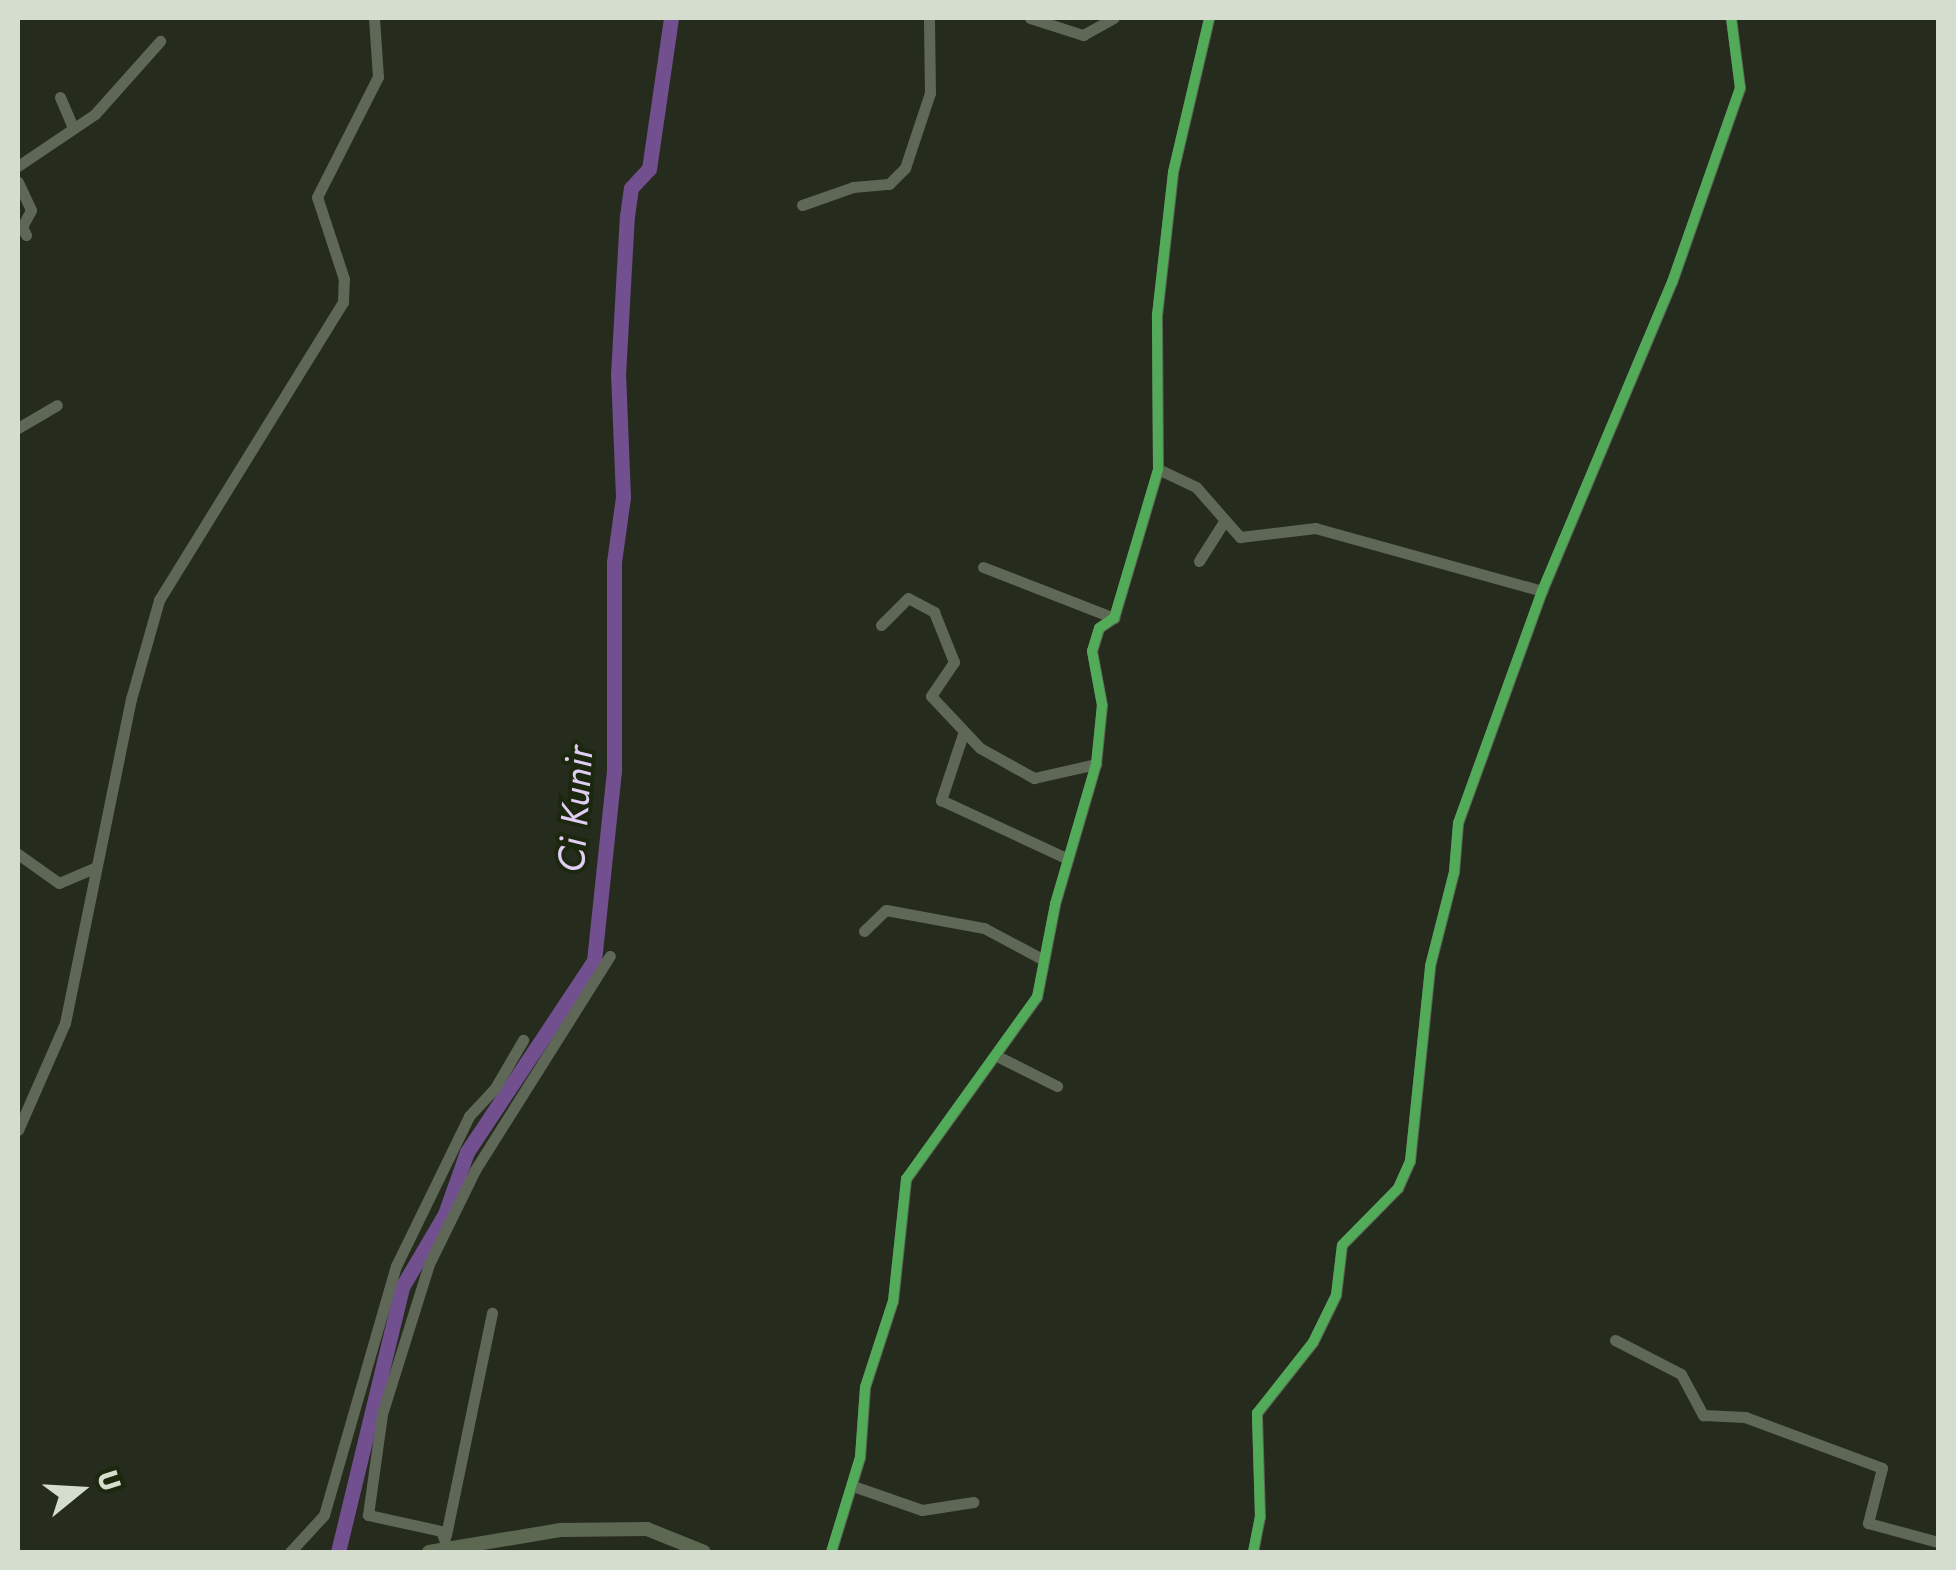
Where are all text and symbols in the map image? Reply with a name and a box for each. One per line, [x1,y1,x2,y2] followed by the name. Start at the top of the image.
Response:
[548,744,602,874] water label: Ci Kunir
[30,1440,130,1540] north arrow
[86,1465,132,1496] text: U

